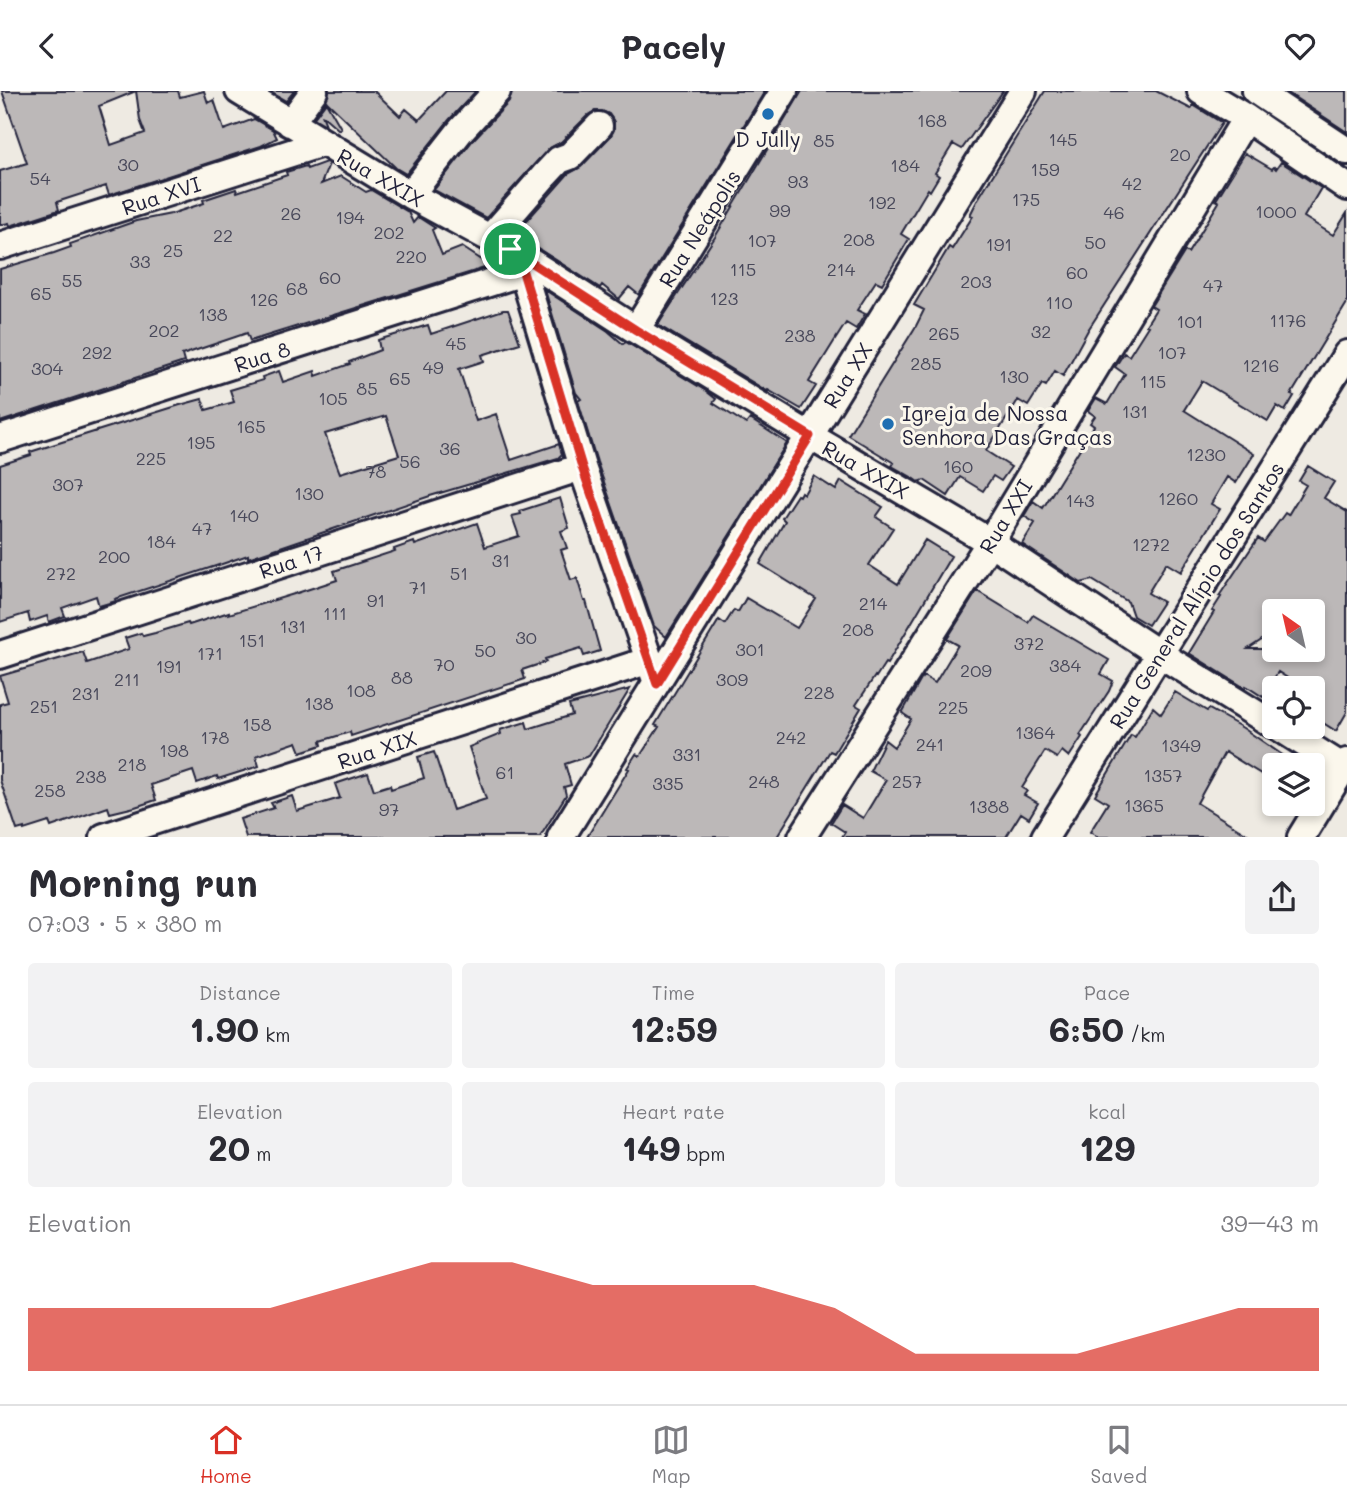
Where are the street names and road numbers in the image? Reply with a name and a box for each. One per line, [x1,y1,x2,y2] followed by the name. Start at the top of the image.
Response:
[333,141,429,213] street label: Rua XXIX
[652,164,746,292] street label: Rua Neápolis
[118,170,204,220] street label: Rua XVI
[231,334,293,378] street label: Rua 8
[816,337,878,413] street label: Rua XX
[818,433,914,505] street label: Rua XXIX
[1103,457,1289,733] street label: Rua General Alípio dos Santos
[972,474,1038,558] street label: Rua XXI
[256,538,326,584] street label: Rua 17
[334,724,420,774] street label: Rua XIX

